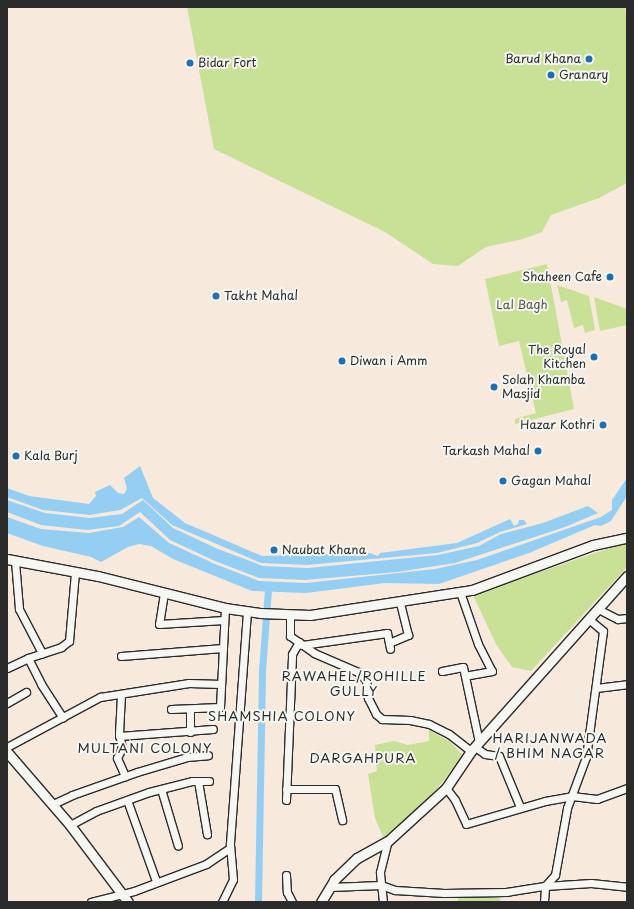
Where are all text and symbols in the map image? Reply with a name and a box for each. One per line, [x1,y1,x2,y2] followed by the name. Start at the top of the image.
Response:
[505,52,581,66] place label: Barud Khana
[584,54,594,64] marker: Barud Khana
[198,56,257,70] place label: Bidar Fort
[185,58,195,68] marker: Bidar Fort
[559,68,608,82] place label: Granary
[546,70,556,80] marker: Granary
[521,270,602,284] place label: Shaheen Cafe
[605,272,615,282] marker: Shaheen Cafe
[224,289,299,303] place label: Takht Mahal
[211,291,221,301] marker: Takht Mahal
[496,298,548,312] park label: Lal Bagh
[528,343,586,371] place label: The Royal Kitchen
[589,352,599,362] marker: The Royal Kitchen
[350,354,428,368] place label: Diwan i Amm
[337,356,347,366] marker: Diwan i Amm
[502,373,586,401] place label: Solah Khamba Masjid
[489,382,499,392] marker: Solah Khamba Masjid
[521,418,595,432] place label: Hazar Kothri
[598,420,608,430] marker: Hazar Kothri
[442,444,530,458] place label: Tarkash Mahal
[533,446,543,456] marker: Tarkash Mahal
[24,449,78,463] place label: Kala Burj
[11,451,21,461] marker: Kala Burj
[511,474,592,488] place label: Gagan Mahal
[498,476,508,486] marker: Gagan Mahal
[282,543,366,557] place label: Naubat Khana
[269,545,279,555] marker: Naubat Khana
[282,669,426,700] district label: RAWAHEL/ROHILLE GULLY
[209,708,355,724] district label: SHAMSHIA COLONY
[492,731,608,762] district label: HARIJANWADA / BHIM NAGAR
[79,740,211,756] district label: MULTANI COLONY
[309,750,417,766] district label: DARGAHPURA

